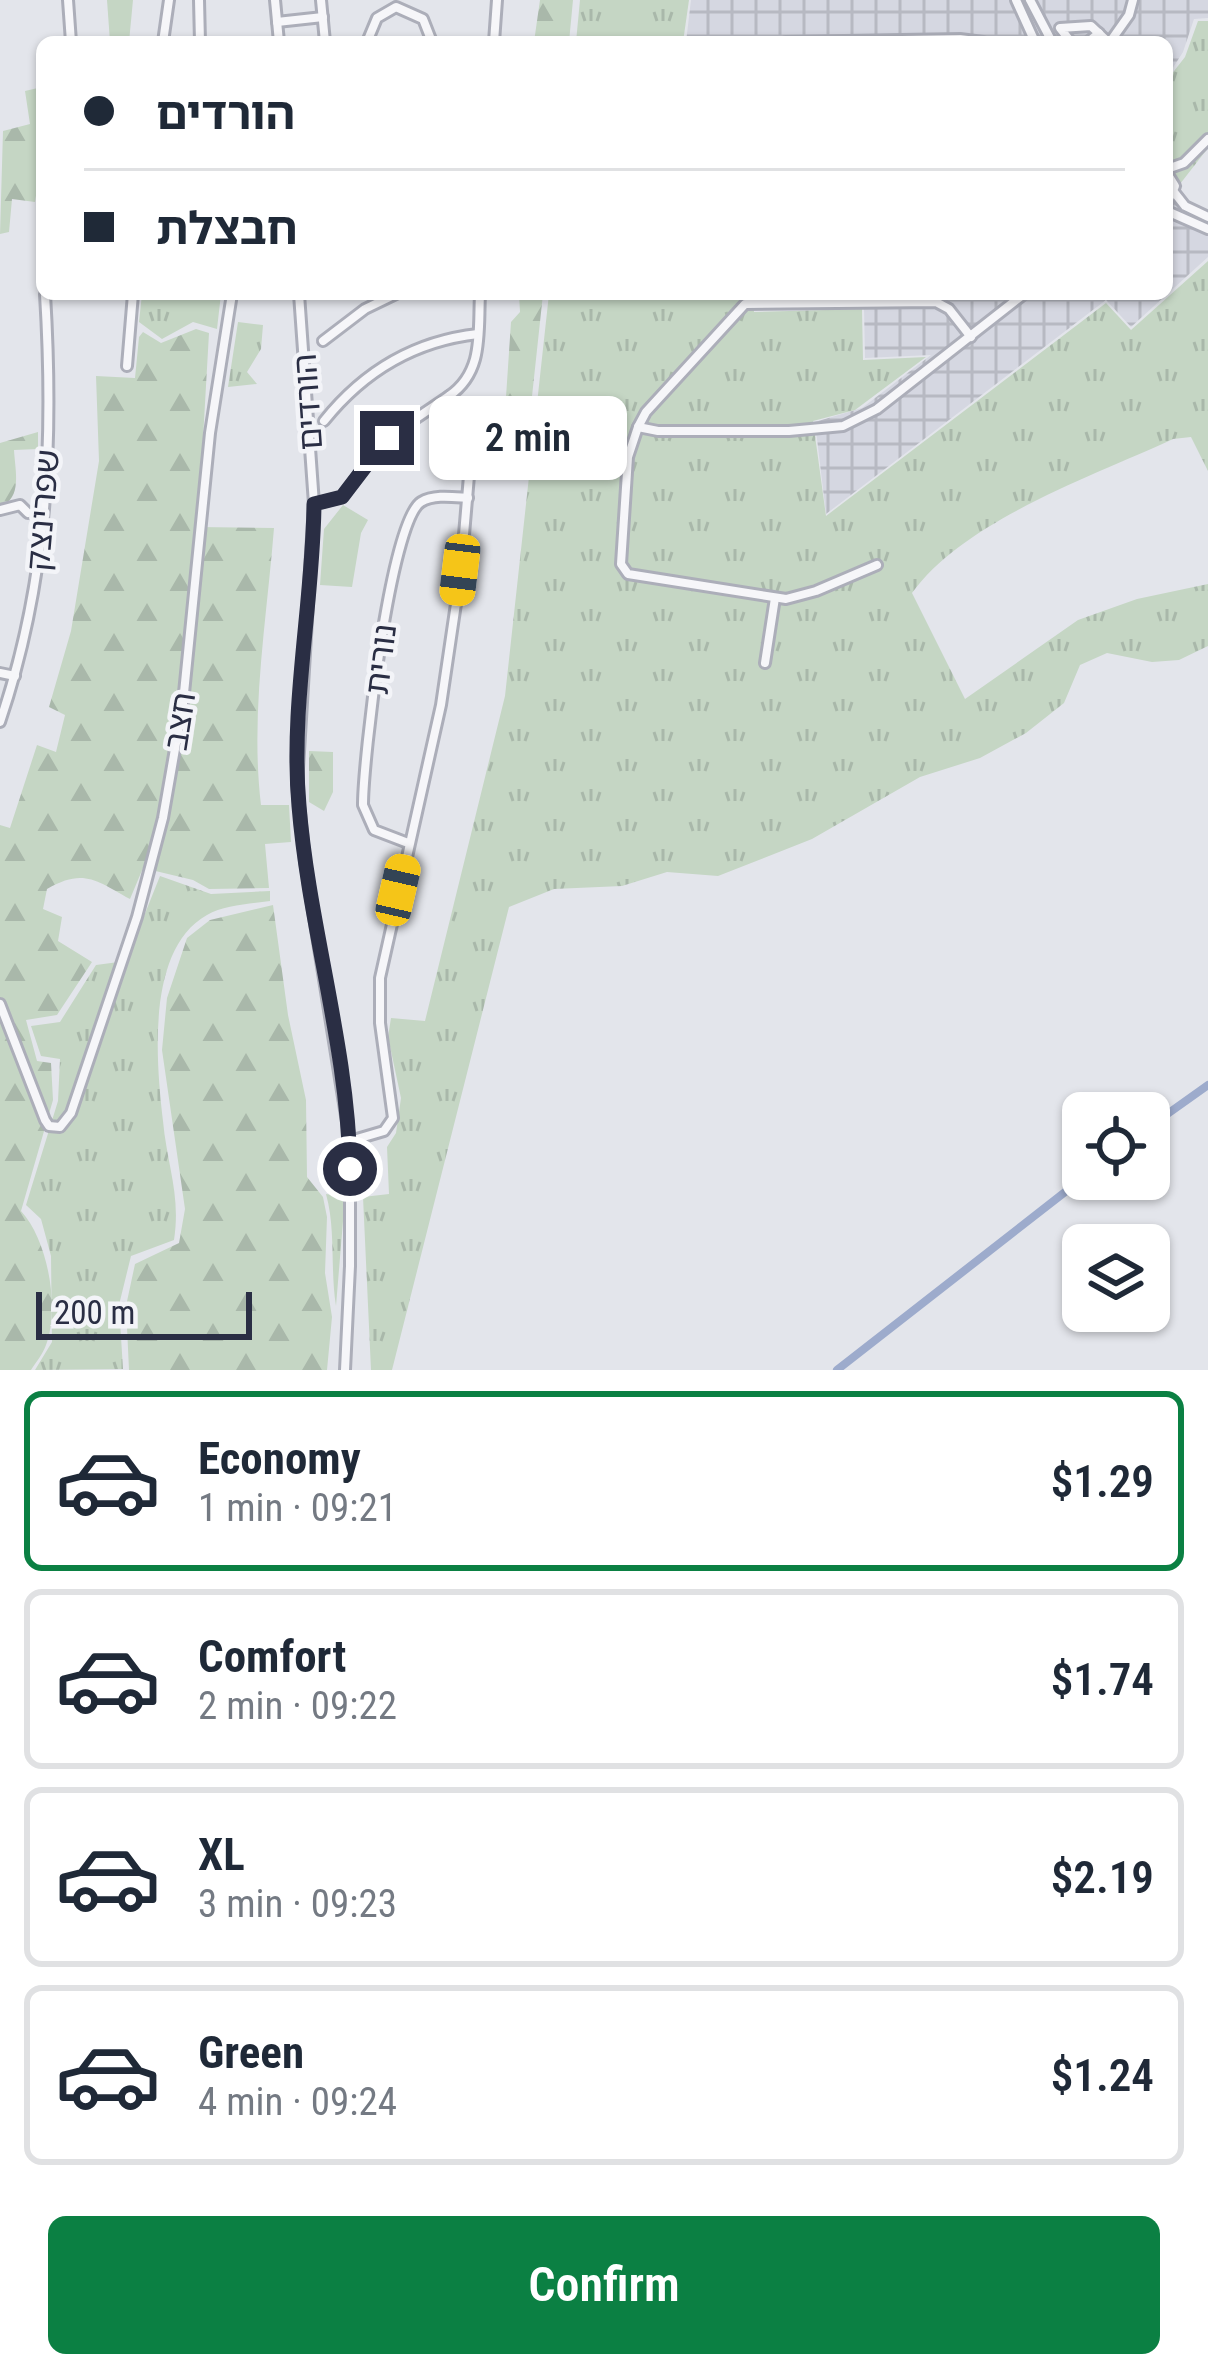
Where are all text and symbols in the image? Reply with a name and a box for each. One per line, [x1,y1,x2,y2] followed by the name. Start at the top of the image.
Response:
[156,87,295,140] text: הורדים
[156,202,298,255] text: חבצלת
[285,352,330,452] street label: הורדים
[429,396,627,480] callout: 2 min
[360,411,414,465] route end
[485,415,571,461] text: 2 min
[18,447,67,573] street label: שפרינצק
[438,532,482,608] car
[357,621,404,697] street label: נורית
[156,689,203,753] street label: חצב
[372,851,424,929] car
[1062,1092,1170,1332] map controls
[1062,1092,1170,1200] button: locate
[323,1142,377,1196] route start
[1062,1224,1170,1332] button: layers
[36,1286,252,1339] scale bar
[54,1293,135,1332] text: 200 m
[54,1427,162,1535] icon: car
[198,1432,361,1485] text: Economy
[1051,1455,1154,1508] text: $1.29
[198,1485,397,1531] text: 1 min · 09:21
[54,1625,162,1733] icon: car
[198,1630,346,1683] text: Comfort
[1051,1653,1154,1706] text: $1.74
[198,1683,397,1729] text: 2 min · 09:22
[54,1823,162,1931] icon: car
[198,1828,245,1881] text: XL
[1051,1851,1154,1904] text: $2.19
[198,1881,397,1927] text: 3 min · 09:23
[54,2021,162,2129] icon: car
[198,2026,304,2079] text: Green
[1051,2049,1154,2102] text: $1.24
[198,2079,397,2125] text: 4 min · 09:24
[48,2216,1160,2354] button: Confirm

